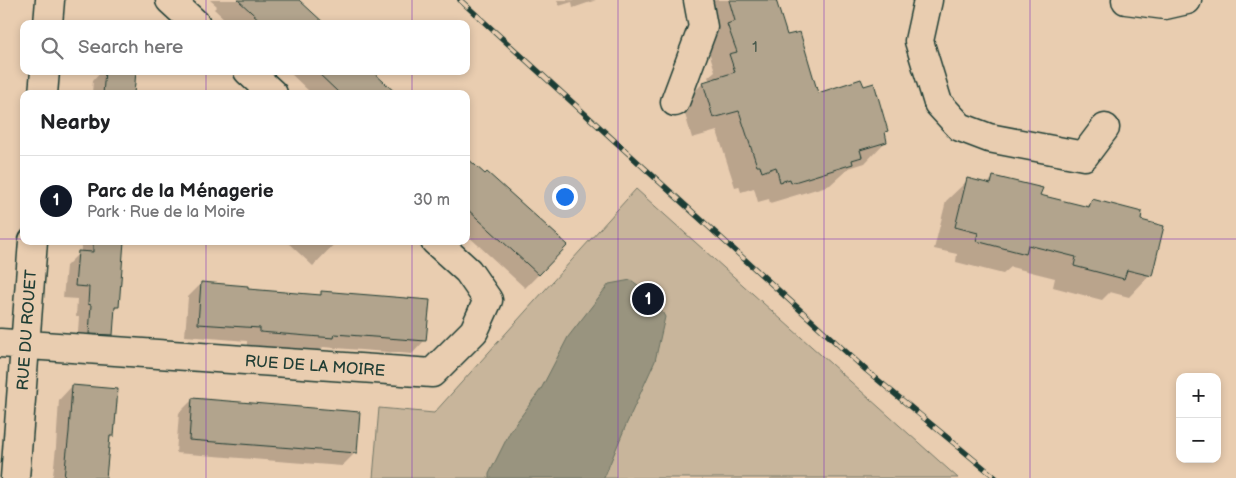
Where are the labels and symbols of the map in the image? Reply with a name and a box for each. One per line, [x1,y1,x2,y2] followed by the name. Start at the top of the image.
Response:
[752,39,758,56] house number: 1
[552,184,578,210] your location
[14,269,41,391] street label: RUE DU ROUET
[632,280,664,318] pin: 1
[244,352,386,381] street label: RUE DE LA MOIRE

